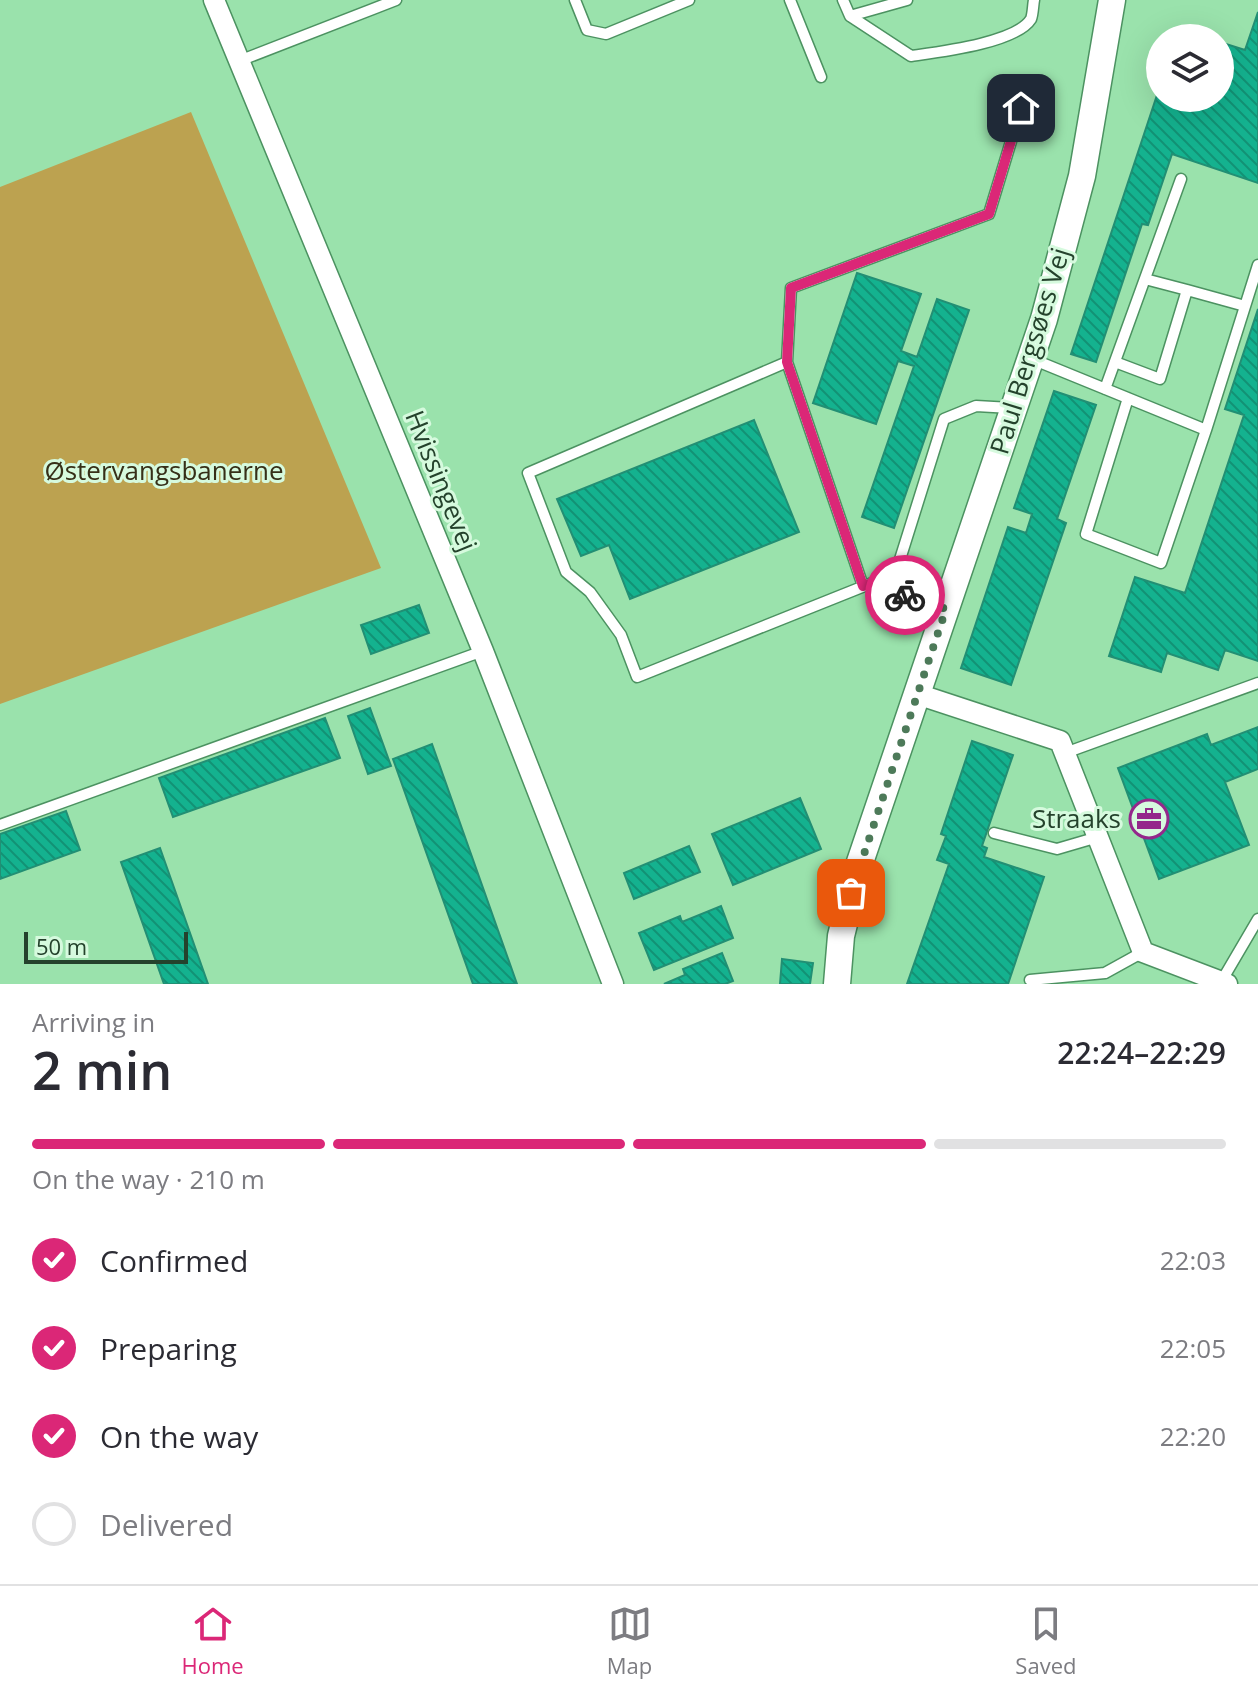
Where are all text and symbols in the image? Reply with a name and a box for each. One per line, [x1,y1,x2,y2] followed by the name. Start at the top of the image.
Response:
[1146,24,1234,112] map controls
[1146,24,1234,112] button: layers
[987,74,1055,142] pin
[999,86,1043,130] icon: home
[981,243,1078,458] street label: Paul Bergsøes Vej
[397,405,487,556] street label: Hvissingevej
[44,452,284,488] park label: Østervangsbanerne
[865,555,945,635] courier
[883,573,927,617] icon: bike
[1128,798,1170,840] office icon: Straaks
[1032,800,1121,836] place label: Straaks
[817,859,885,927] pin
[829,871,873,915] icon: bag
[24,928,188,964] scale bar
[36,931,87,961] text: 50 m
[32,1004,155,1040] text: Arriving in
[1057,1032,1226,1073] text: 22:24–22:29
[32,1034,172,1105] text: 2 min
[32,1161,265,1197] text: On the way · 210 m
[32,1238,76,1282] icon: check
[100,1240,248,1281] text: Confirmed
[1160,1242,1226,1278] text: 22:03
[32,1326,76,1370] icon: check
[100,1328,237,1369] text: Preparing
[1160,1330,1226,1366] text: 22:05
[32,1414,76,1458] icon: check
[100,1416,258,1457] text: On the way
[1160,1418,1226,1454] text: 22:20
[100,1504,233,1545] text: Delivered
[182,1602,244,1680] tab: Home
[607,1602,652,1680] tab: Map
[1015,1602,1076,1680] tab: Saved

